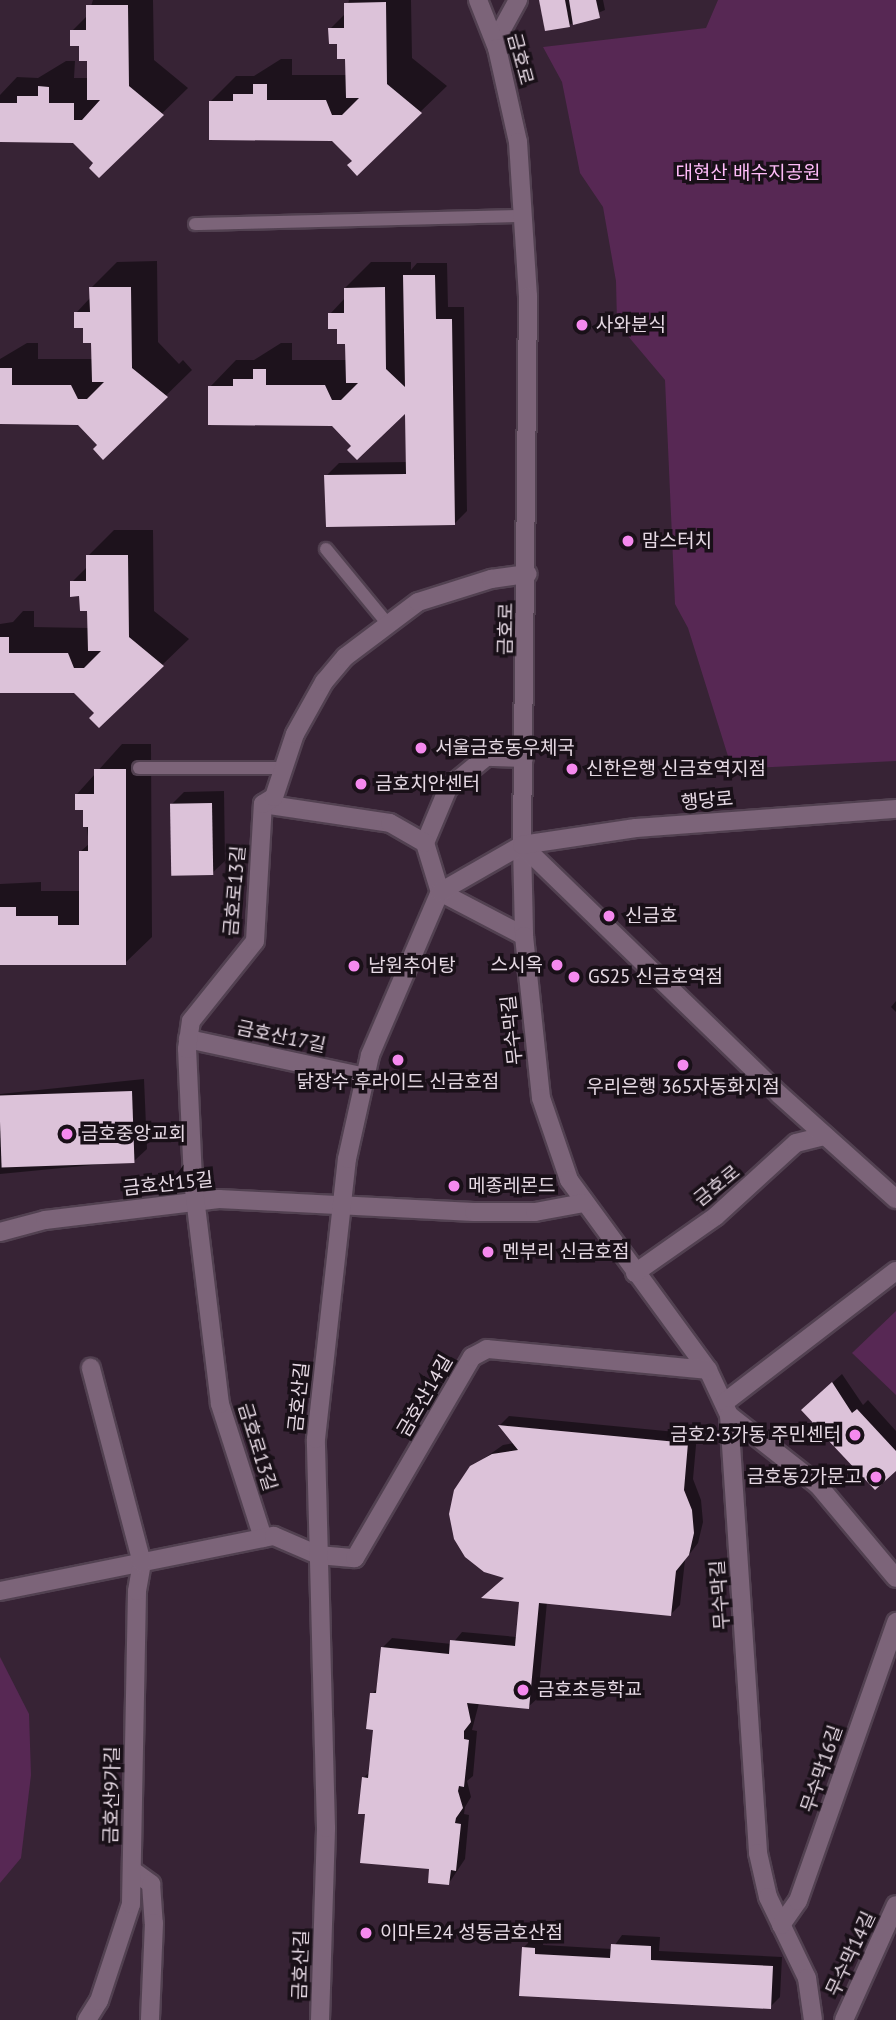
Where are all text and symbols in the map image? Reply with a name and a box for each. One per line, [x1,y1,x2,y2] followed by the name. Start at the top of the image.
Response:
[502,31,538,87] street label: 금호로
[676,162,820,184] park label: 대현산 배수지공원
[596,314,666,336] place label: 사와분식
[574,317,590,333] marker: 사와분식
[642,530,712,552] place label: 맘스터치
[620,533,636,549] marker: 맘스터치
[494,603,518,655] street label: 금호로
[435,737,575,759] place label: 서울금호동우체국
[413,740,429,756] marker: 서울금호동우체국
[586,758,766,780] place label: 신한은행 신금호역지점
[564,761,580,777] marker: 신한은행 신금호역지점
[375,773,480,795] place label: 금호치안센터
[353,776,369,792] marker: 금호치안센터
[680,787,734,815] street label: 행당로
[220,845,250,937] street label: 금호로13길
[625,905,677,927] place label: 신금호
[599,906,619,926] marker: 신금호
[491,954,543,976] place label: 스시옥
[368,955,455,977] place label: 남원추어탕
[549,957,565,973] marker: 스시옥
[346,958,362,974] marker: 남원추어탕
[588,966,723,988] place label: GS25 신금호역점
[566,969,582,985] marker: GS25 신금호역점
[497,994,527,1066] street label: 무수막길
[234,1016,328,1058] street label: 금호산17길
[390,1052,406,1068] marker: 닭장수 후라이드 신금호점
[675,1057,691,1073] marker: 우리은행 365자동화지점
[297,1071,499,1093] place label: 닭장수 후라이드 신금호점
[586,1076,780,1098] place label: 우리은행 365자동화지점
[81,1123,186,1145] place label: 금호중앙교회
[59,1126,75,1142] marker: 금호중앙교회
[689,1161,745,1211] street label: 금호로
[122,1168,214,1200] street label: 금호산15길
[468,1175,555,1197] place label: 메종레몬드
[446,1178,462,1194] marker: 메종레몬드
[502,1241,629,1263] place label: 멘부리 신금호점
[480,1244,496,1260] marker: 멘부리 신금호점
[392,1351,458,1441] street label: 금호산14길
[284,1361,314,1433] street label: 금호산길
[233,1400,281,1494] street label: 금호로13길
[670,1424,841,1446] place label: 금호2·3가동 주민센터
[847,1427,863,1443] marker: 금호2·3가동 주민센터
[747,1466,862,1488] place label: 금호동2가문고
[868,1469,884,1485] marker: 금호동2가문고
[706,1559,734,1631] street label: 무수막길
[537,1679,642,1701] place label: 금호초등학교
[515,1682,531,1698] marker: 금호초등학교
[796,1722,848,1816] street label: 무수막16길
[100,1746,124,1844] street label: 금호산9가길
[822,1908,880,2000] street label: 무수막14길
[380,1922,563,1944] place label: 이마트24 성동금호산점
[358,1925,374,1941] marker: 이마트24 성동금호산점
[288,1930,314,2000] street label: 금호산길

